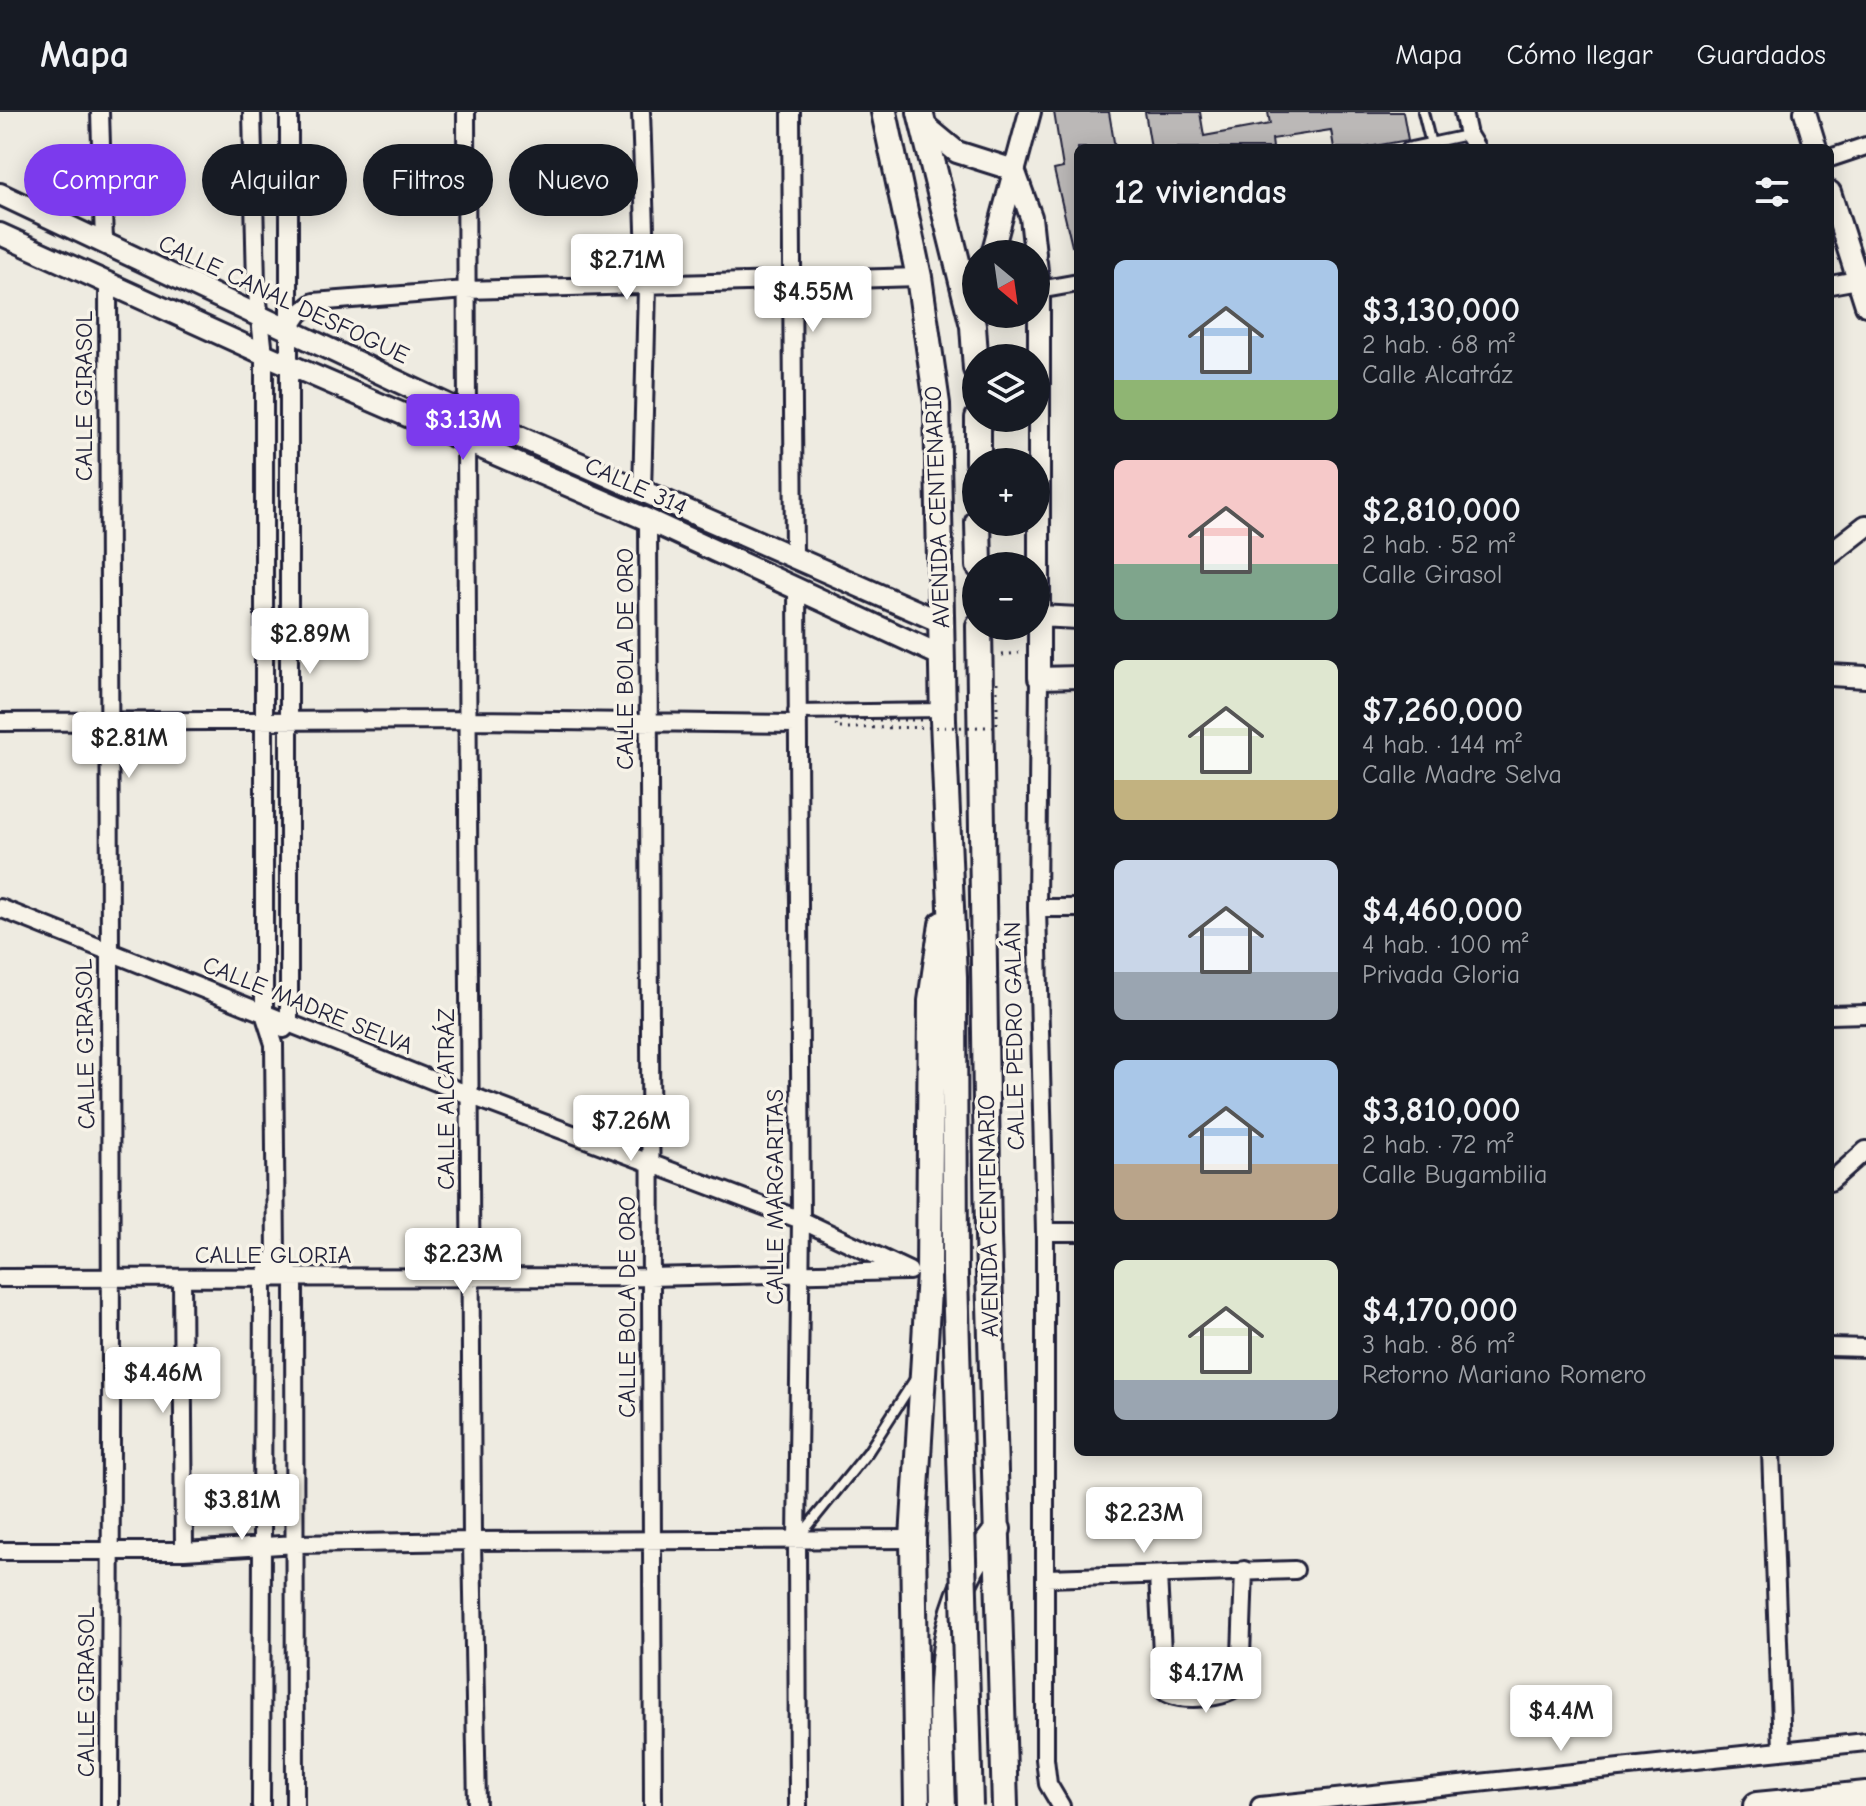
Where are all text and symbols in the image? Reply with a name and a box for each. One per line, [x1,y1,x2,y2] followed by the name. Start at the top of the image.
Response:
[40,33,129,77] text: Mapa
[1395,39,1462,71] text: Mapa
[1506,39,1653,71] text: Cómo llegar
[1697,39,1826,71] text: Guardados
[24,144,186,216] chip: Comprar
[202,144,347,216] chip: Alquilar
[363,144,493,216] chip: Filtros
[509,144,638,216] chip: Nuevo
[1750,170,1794,214] icon: filters
[1114,172,1286,212] text: 12 viviendas
[154,229,414,369] street label: CALLE CANAL DESFOGUE
[562,234,692,302] pin: $2.71M
[962,240,1050,328] north arrow
[962,240,1050,640] map controls
[589,245,665,275] text: $2.71M
[748,266,878,334] pin: $4.55M
[772,277,854,307] text: $4.55M
[1362,290,1520,330] text: $3,130,000
[1178,292,1274,388] icon: home
[70,311,98,481] street label: CALLE GIRASOL
[1362,330,1515,360] text: 2 hab. · 68 m²
[962,344,1050,432] button: layers
[1362,360,1513,390] text: Calle Alcatráz
[919,385,955,629] street label: AVENIDA CENTENARIO
[398,394,528,462] pin: $3.13M
[424,405,502,435] text: $3.13M
[962,448,1050,536] button: +
[581,451,691,521] street label: CALLE 314
[1362,490,1521,530] text: $2,810,000
[1178,492,1274,588] icon: home
[1362,530,1515,560] text: 2 hab. · 52 m²
[611,548,639,770] street label: CALLE BOLA DE ORO
[962,552,1050,640] button: −
[1362,560,1502,590] text: Calle Girasol
[245,608,375,676] pin: $2.89M
[269,619,351,649] text: $2.89M
[1362,690,1523,730] text: $7,260,000
[1178,692,1274,788] icon: home
[64,712,194,780] pin: $2.81M
[90,723,168,753] text: $2.81M
[1362,730,1522,760] text: 4 hab. · 144 m²
[1362,760,1562,790] text: Calle Madre Selva
[1362,890,1523,930] text: $4,460,000
[1178,892,1274,988] icon: home
[998,921,1030,1151] street label: CALLE PEDRO GALÁN
[1362,930,1528,960] text: 4 hab. · 100 m²
[199,950,417,1060] street label: CALLE MADRE SELVA
[70,958,100,1130] street label: CALLE GIRASOL
[1362,960,1520,990] text: Privada Gloria
[432,1008,460,1190] street label: CALLE ALCATRÁZ
[761,1089,789,1305] street label: CALLE MARGARITAS
[1362,1090,1521,1130] text: $3,810,000
[1178,1092,1274,1188] icon: home
[972,1094,1004,1338] street label: AVENIDA CENTENARIO
[566,1095,696,1163] pin: $7.26M
[591,1106,671,1136] text: $7.26M
[1362,1130,1513,1160] text: 2 hab. · 72 m²
[1362,1160,1547,1190] text: Calle Bugambilia
[613,1196,641,1418] street label: CALLE BOLA DE ORO
[398,1228,528,1296] pin: $2.23M
[423,1239,503,1269] text: $2.23M
[195,1241,351,1269] street label: CALLE GLORIA
[1362,1290,1518,1330] text: $4,170,000
[1178,1292,1274,1388] icon: home
[1362,1330,1515,1360] text: 3 hab. · 86 m²
[98,1347,228,1415] pin: $4.46M
[123,1358,203,1388] text: $4.46M
[1362,1360,1647,1390] text: Retorno Mariano Romero
[177,1474,307,1542] pin: $3.81M
[203,1485,281,1515] text: $3.81M
[1079,1487,1209,1555] pin: $2.23M
[1104,1498,1184,1528] text: $2.23M
[72,1607,100,1777] street label: CALLE GIRASOL
[1141,1647,1271,1715] pin: $4.17M
[1168,1658,1244,1688] text: $4.17M
[1505,1685,1617,1753] pin: $4.4M
[1528,1696,1594,1726] text: $4.4M

